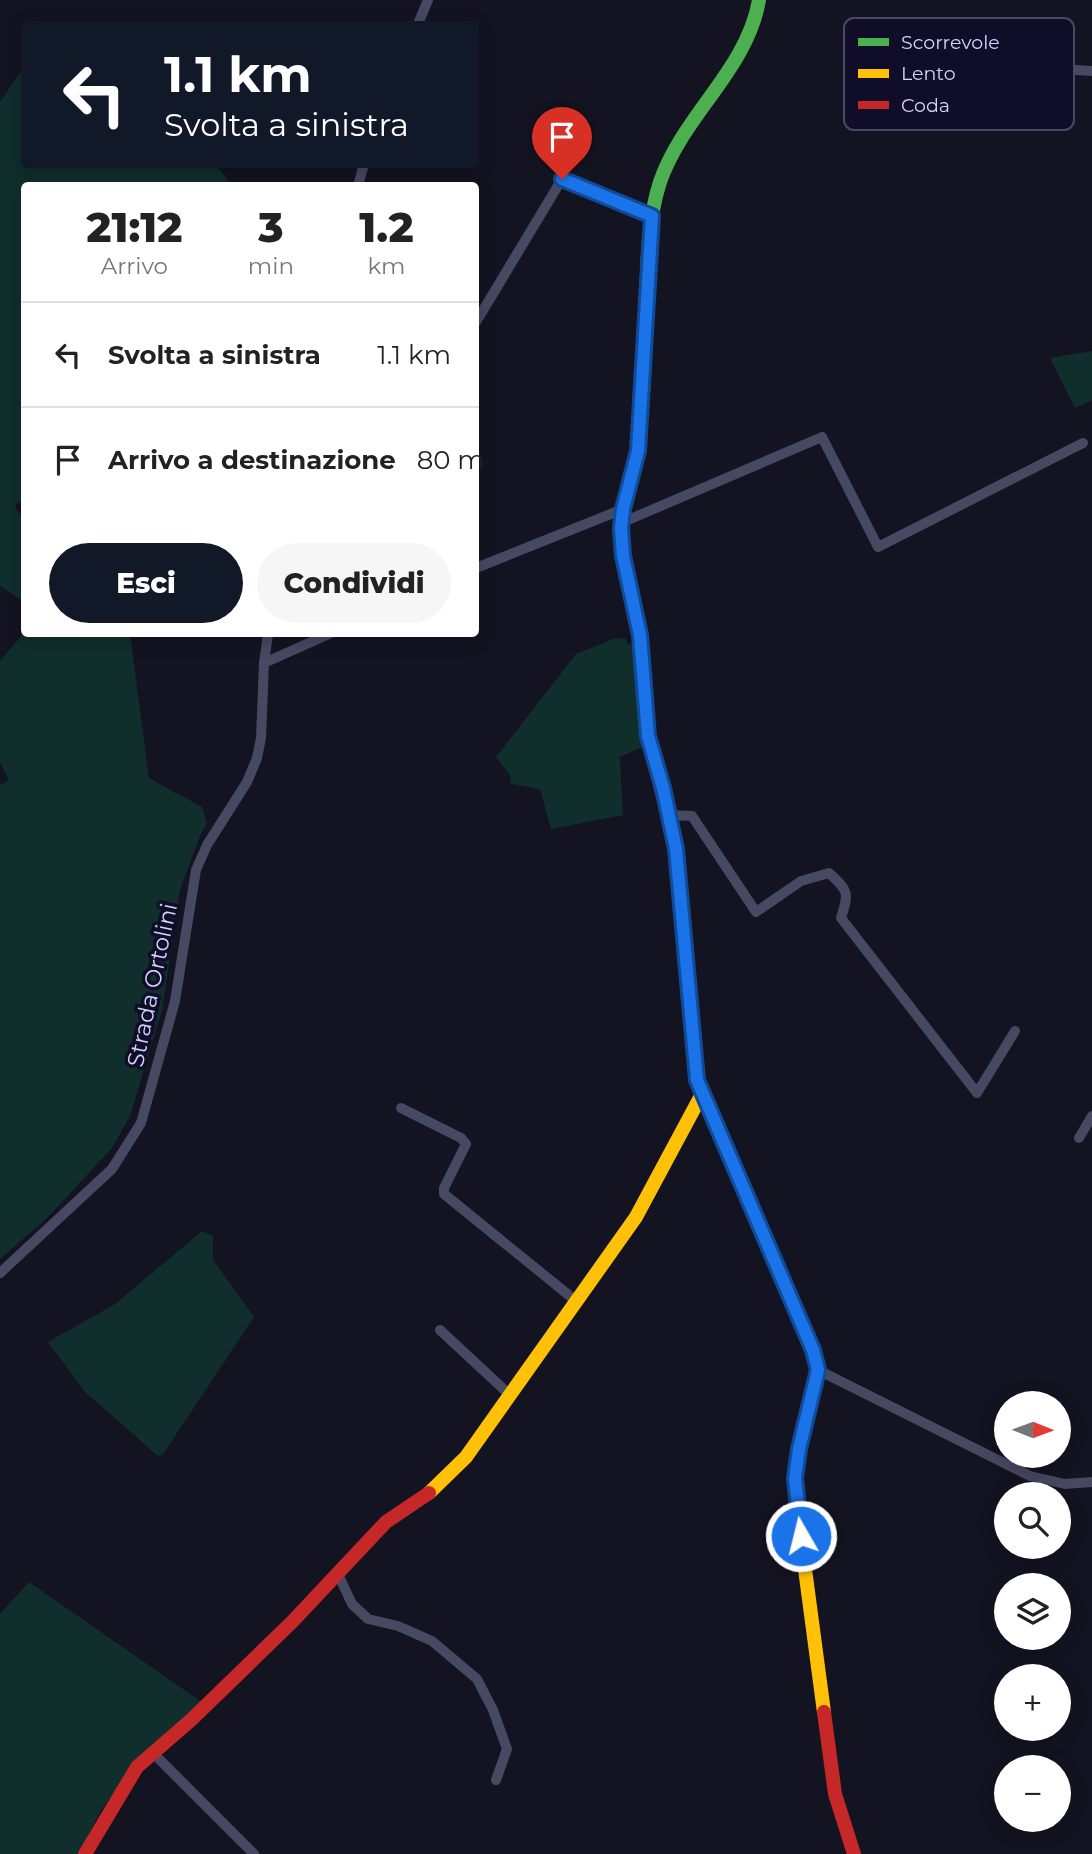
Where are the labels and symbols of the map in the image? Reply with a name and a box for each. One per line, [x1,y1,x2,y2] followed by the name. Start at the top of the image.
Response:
[844,18,1074,130] legend
[901,31,1000,54] text: Scorrevole
[901,62,956,85] text: Lento
[901,94,950,117] text: Coda
[532,107,592,179] pin
[121,900,183,1070] street label: Strada Ortolini
[994,1391,1071,1468] north arrow
[764,1499,838,1573] position arrow

